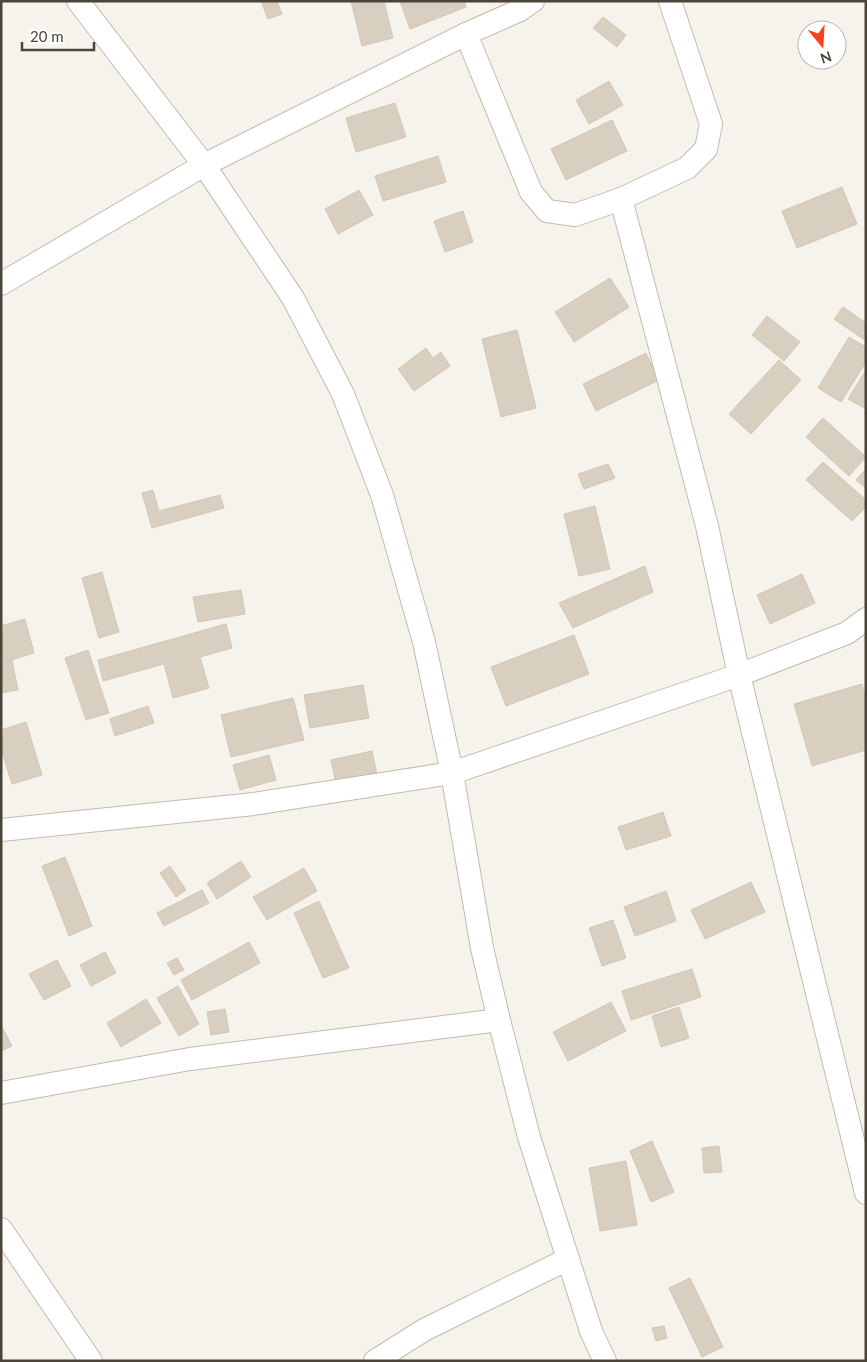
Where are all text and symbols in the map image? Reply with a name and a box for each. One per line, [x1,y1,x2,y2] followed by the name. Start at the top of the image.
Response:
[22,20,95,52] scale bar
[797,20,847,70] north arrow
[30,27,64,45] text: 20 m
[818,48,834,68] text: N

